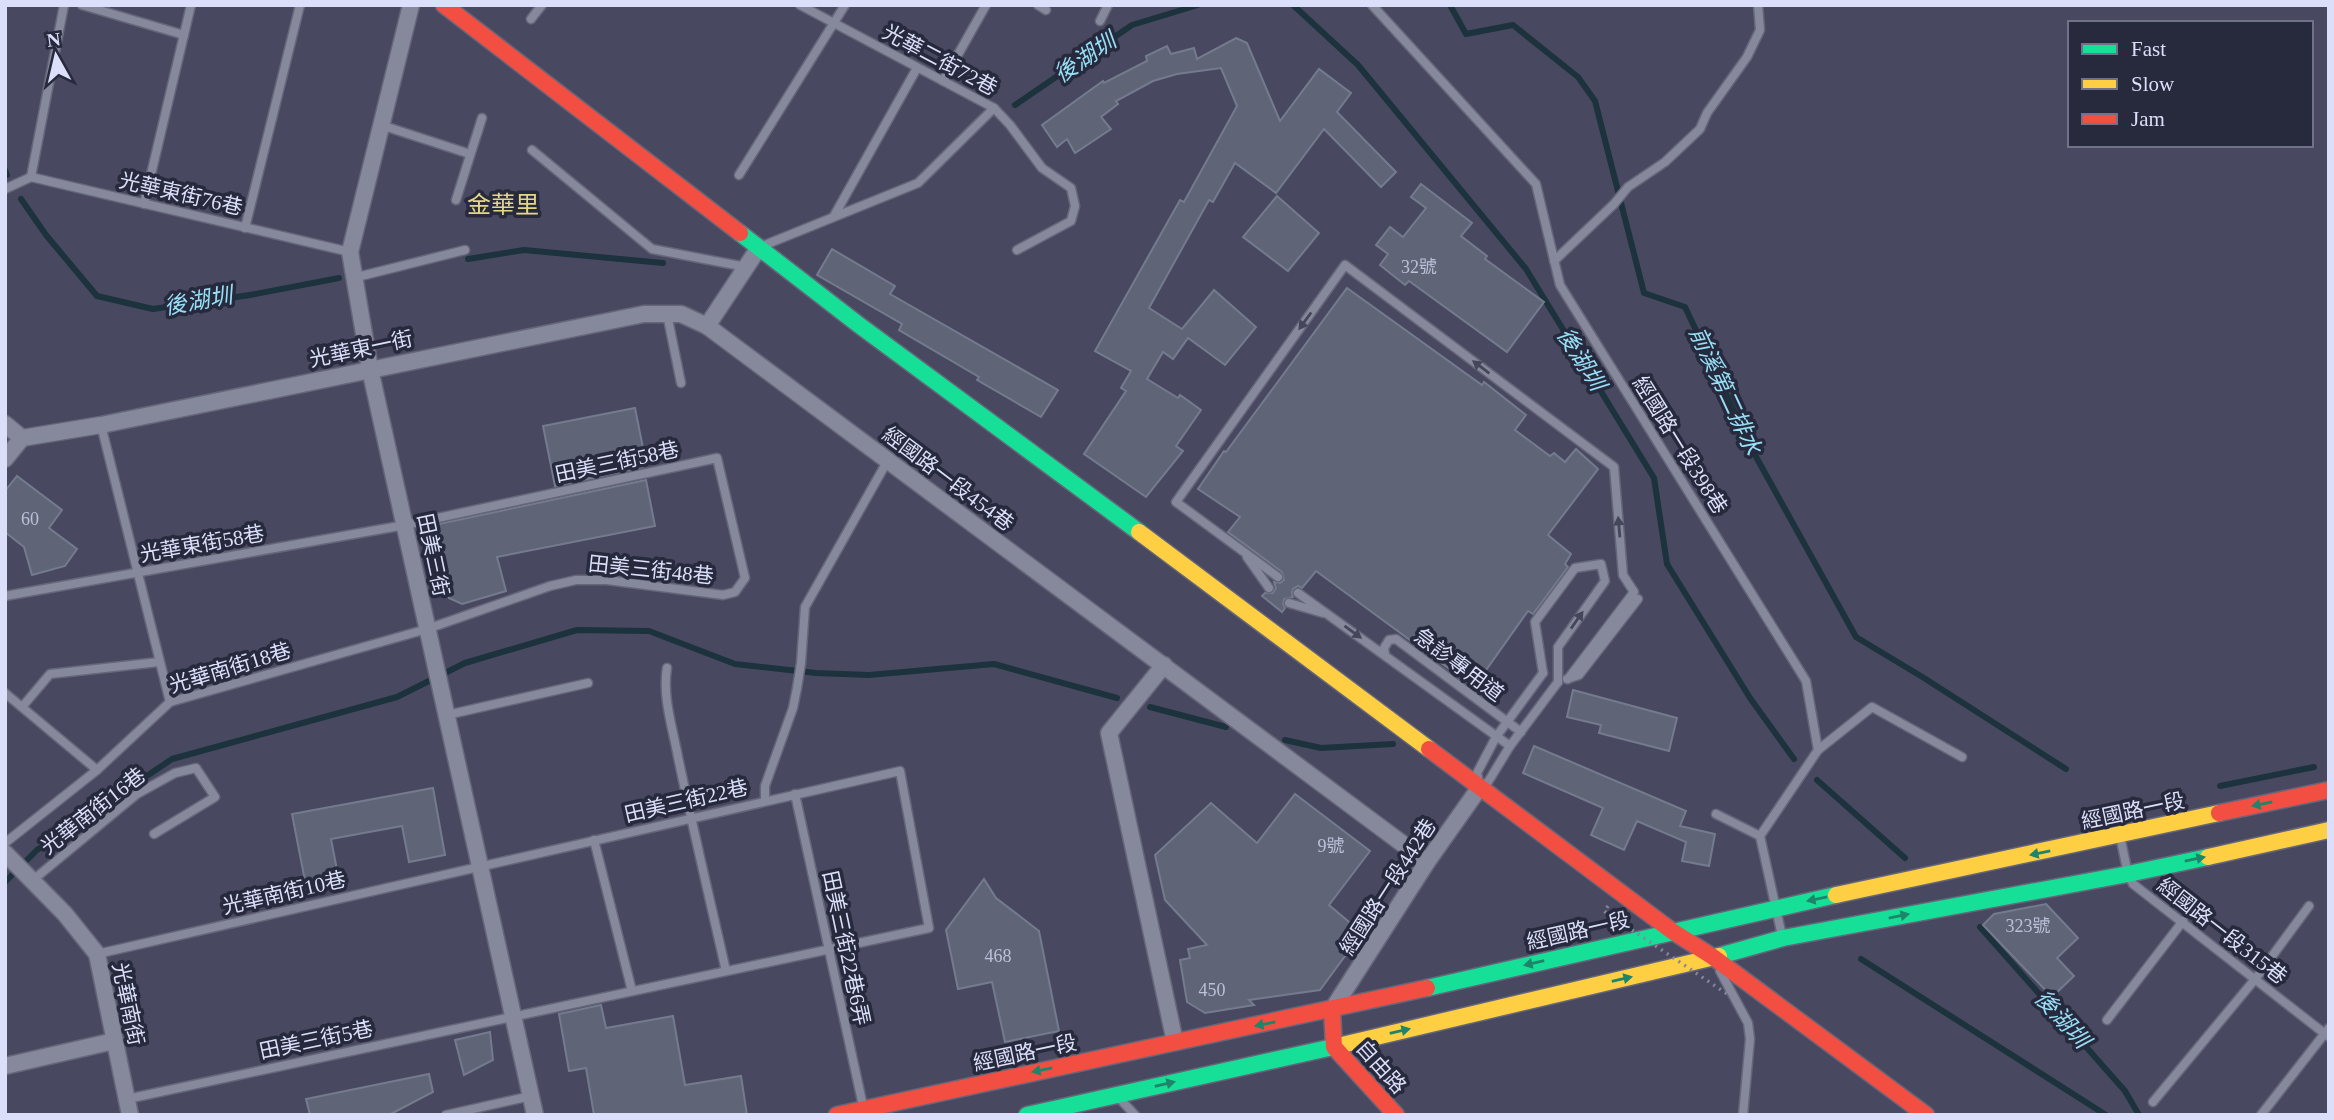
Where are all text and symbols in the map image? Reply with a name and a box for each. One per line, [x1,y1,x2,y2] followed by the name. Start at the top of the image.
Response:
[879,20,1001,100] street label: 光華二街72巷
[21,21,91,91] north arrow
[2068,21,2313,147] legend
[1049,27,1123,88] water label: 後湖圳
[45,28,62,51] text: N
[2131,37,2166,61] text: Fast
[2131,72,2175,96] text: Slow
[2131,107,2165,131] text: Jam
[117,168,245,220] street label: 光華東街76巷
[467,192,539,218] district label: 金華里
[1401,257,1437,277] house number: 32號
[162,282,237,319] water label: 後湖圳
[1298,312,1312,330] one-way arrow
[1552,323,1611,397] water label: 後湖圳
[1685,323,1766,460] water label: 前溪第二排水
[307,326,415,372] street label: 光華東一街
[1472,359,1490,374] one-way arrow
[1628,372,1732,518] street label: 經國路一段398巷
[878,422,1018,536] street label: 經國路一段454巷
[553,437,681,487] street label: 田美三街58巷
[21,509,39,529] house number: 60
[413,511,453,599] street label: 田美三街
[1613,516,1624,538] one-way arrow
[138,521,266,567] street label: 光華東街58巷
[587,551,715,589] street label: 田美三街48巷
[1570,611,1584,629] one-way arrow
[1410,624,1508,706] street label: 急診專用道
[1344,625,1362,639] one-way arrow
[166,638,294,698] street label: 光華南街18巷
[36,763,150,859] street label: 光華南街16巷
[622,775,750,827] street label: 田美三街22巷
[2079,788,2187,834] street label: 經國路一段
[2251,799,2273,810] one-way arrow
[1335,814,1441,960] street label: 經國路一段442巷
[1318,836,1345,856] house number: 9號
[2029,847,2051,858] one-way arrow
[2184,853,2206,864] one-way arrow
[220,867,348,919] street label: 光華南街10巷
[818,868,874,1028] street label: 田美三街22巷6弄
[2153,873,2291,989] street label: 經國路一段315巷
[1806,894,1828,905] one-way arrow
[1524,907,1632,955] street label: 經國路一段
[1888,910,1910,921] one-way arrow
[2006,916,2051,936] house number: 323號
[985,946,1012,966] house number: 468
[1523,958,1545,969] one-way arrow
[108,960,148,1048] street label: 光華南街
[1611,973,1633,984] one-way arrow
[1199,980,1226,1000] house number: 450
[2030,985,2096,1055] water label: 後湖圳
[257,1016,375,1064] street label: 田美三街5巷
[1254,1019,1276,1030] one-way arrow
[1389,1025,1411,1036] one-way arrow
[971,1030,1079,1076] street label: 經國路一段
[1351,1036,1411,1098] street label: 自由路
[1031,1065,1053,1076] one-way arrow
[1155,1078,1177,1089] one-way arrow

